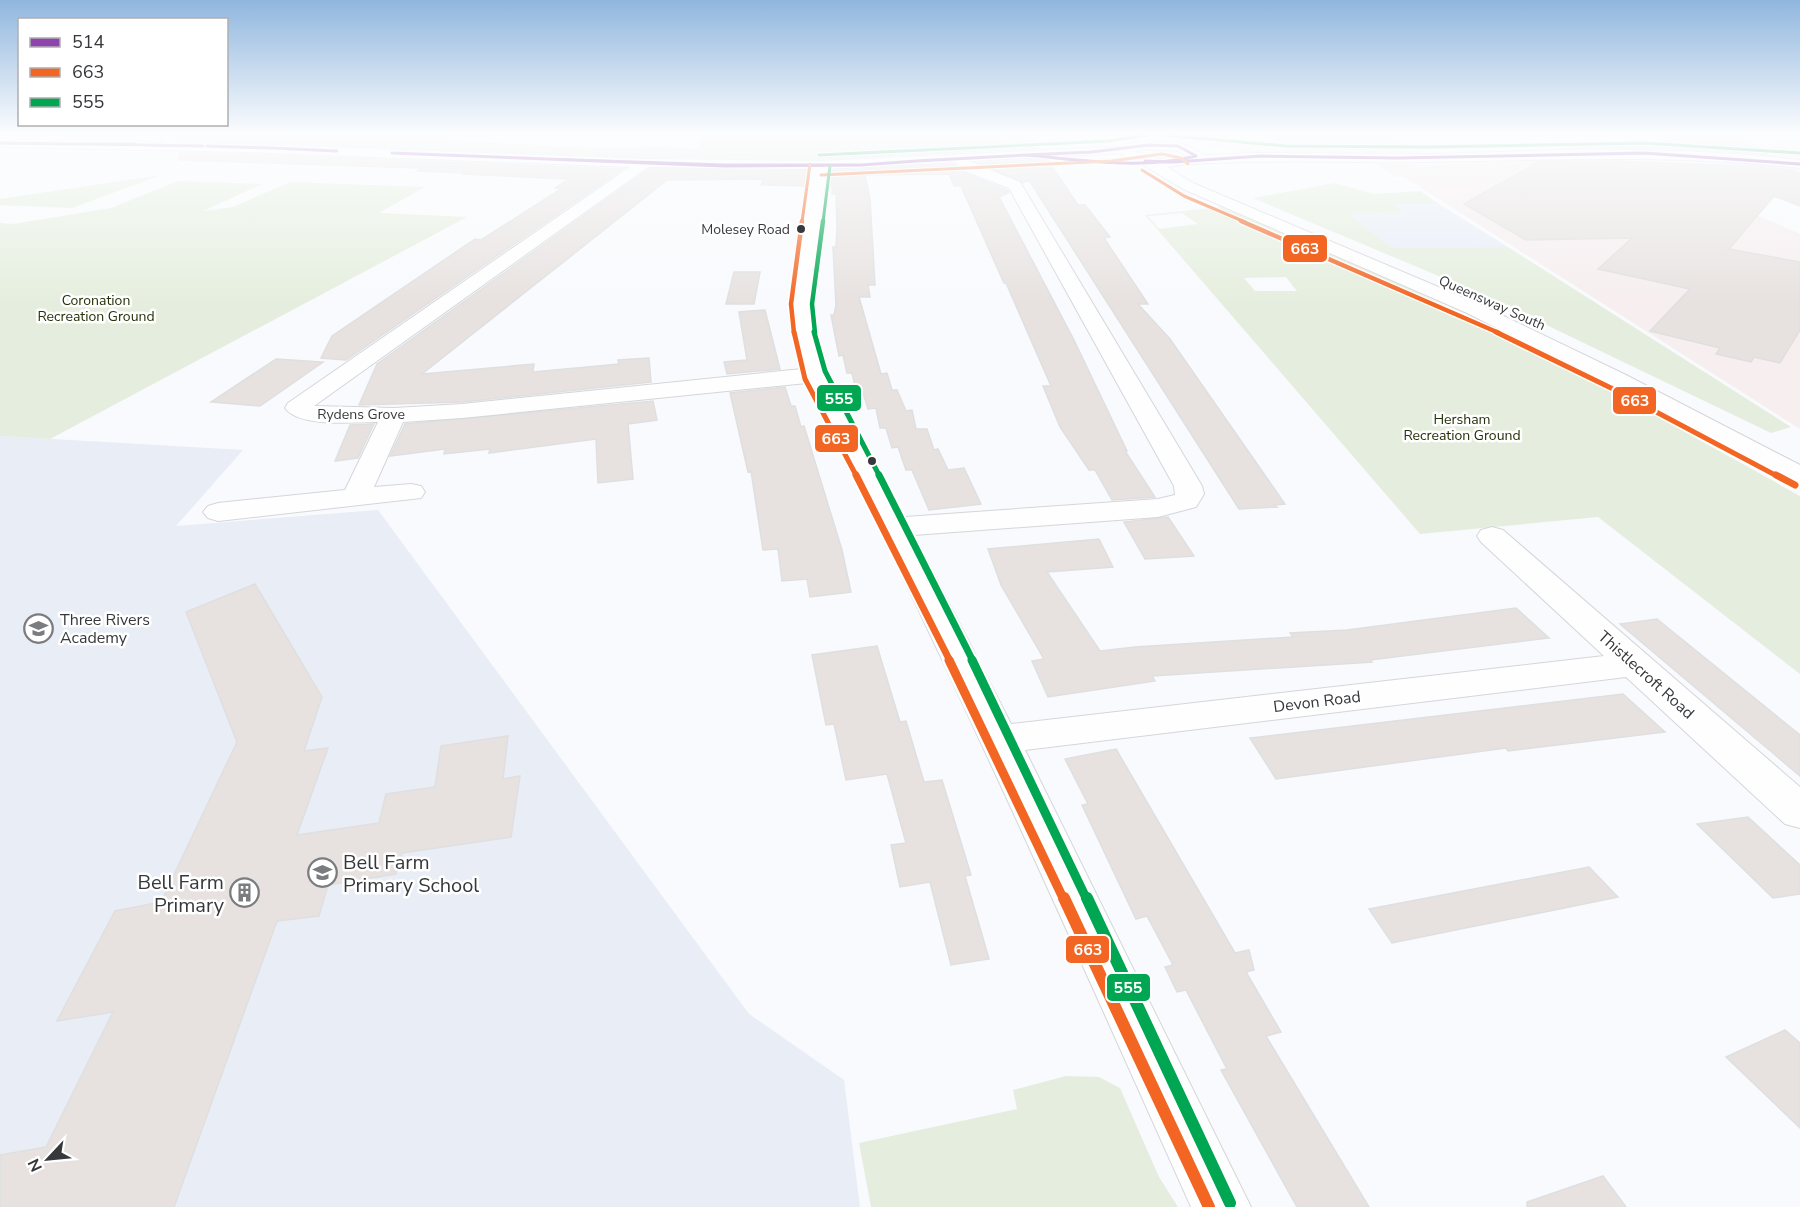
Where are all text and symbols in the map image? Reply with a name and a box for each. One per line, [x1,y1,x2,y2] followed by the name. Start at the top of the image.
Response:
[18,18,228,126] legend
[72,30,105,54] text: 514
[72,60,104,84] text: 663
[72,90,104,114] text: 555
[701,220,790,239] place label: Molesey Road
[795,223,807,235] marker: Molesey Road
[1282,234,1328,263] line badge: 663
[1291,238,1319,260] text: 663
[1436,271,1548,335] street label: Queensway South
[37,291,155,326] park label: Coronation Recreation Ground
[816,384,862,412] line badge: 555
[1612,386,1657,415] line badge: 663
[825,388,853,410] text: 555
[1621,390,1649,412] text: 663
[317,405,405,424] street label: Rydens Grove
[1403,410,1521,445] park label: Hersham Recreation Ground
[814,424,859,453] line badge: 663
[822,428,850,450] text: 663
[866,455,878,467] unlabelled marker
[60,609,150,649] place label: Three Rivers Academy
[23,613,55,645] school or university icon: Three Rivers Academy
[1593,626,1699,724] street label: Thistlecroft Road
[1272,686,1362,718] street label: Devon Road
[343,849,479,899] place label: Bell Farm Primary School
[306,857,338,889] school or university icon: Bell Farm Primary School
[137,869,225,919] place label: Bell Farm Primary
[229,877,261,909] building icon: Bell Farm Primary
[1065,935,1110,964] line badge: 663
[1074,939,1102,961] text: 663
[1106,973,1151,1002] line badge: 555
[1114,977,1142,999] text: 555
[18,1129,78,1189] north arrow
[23,1155,48,1175] text: N

